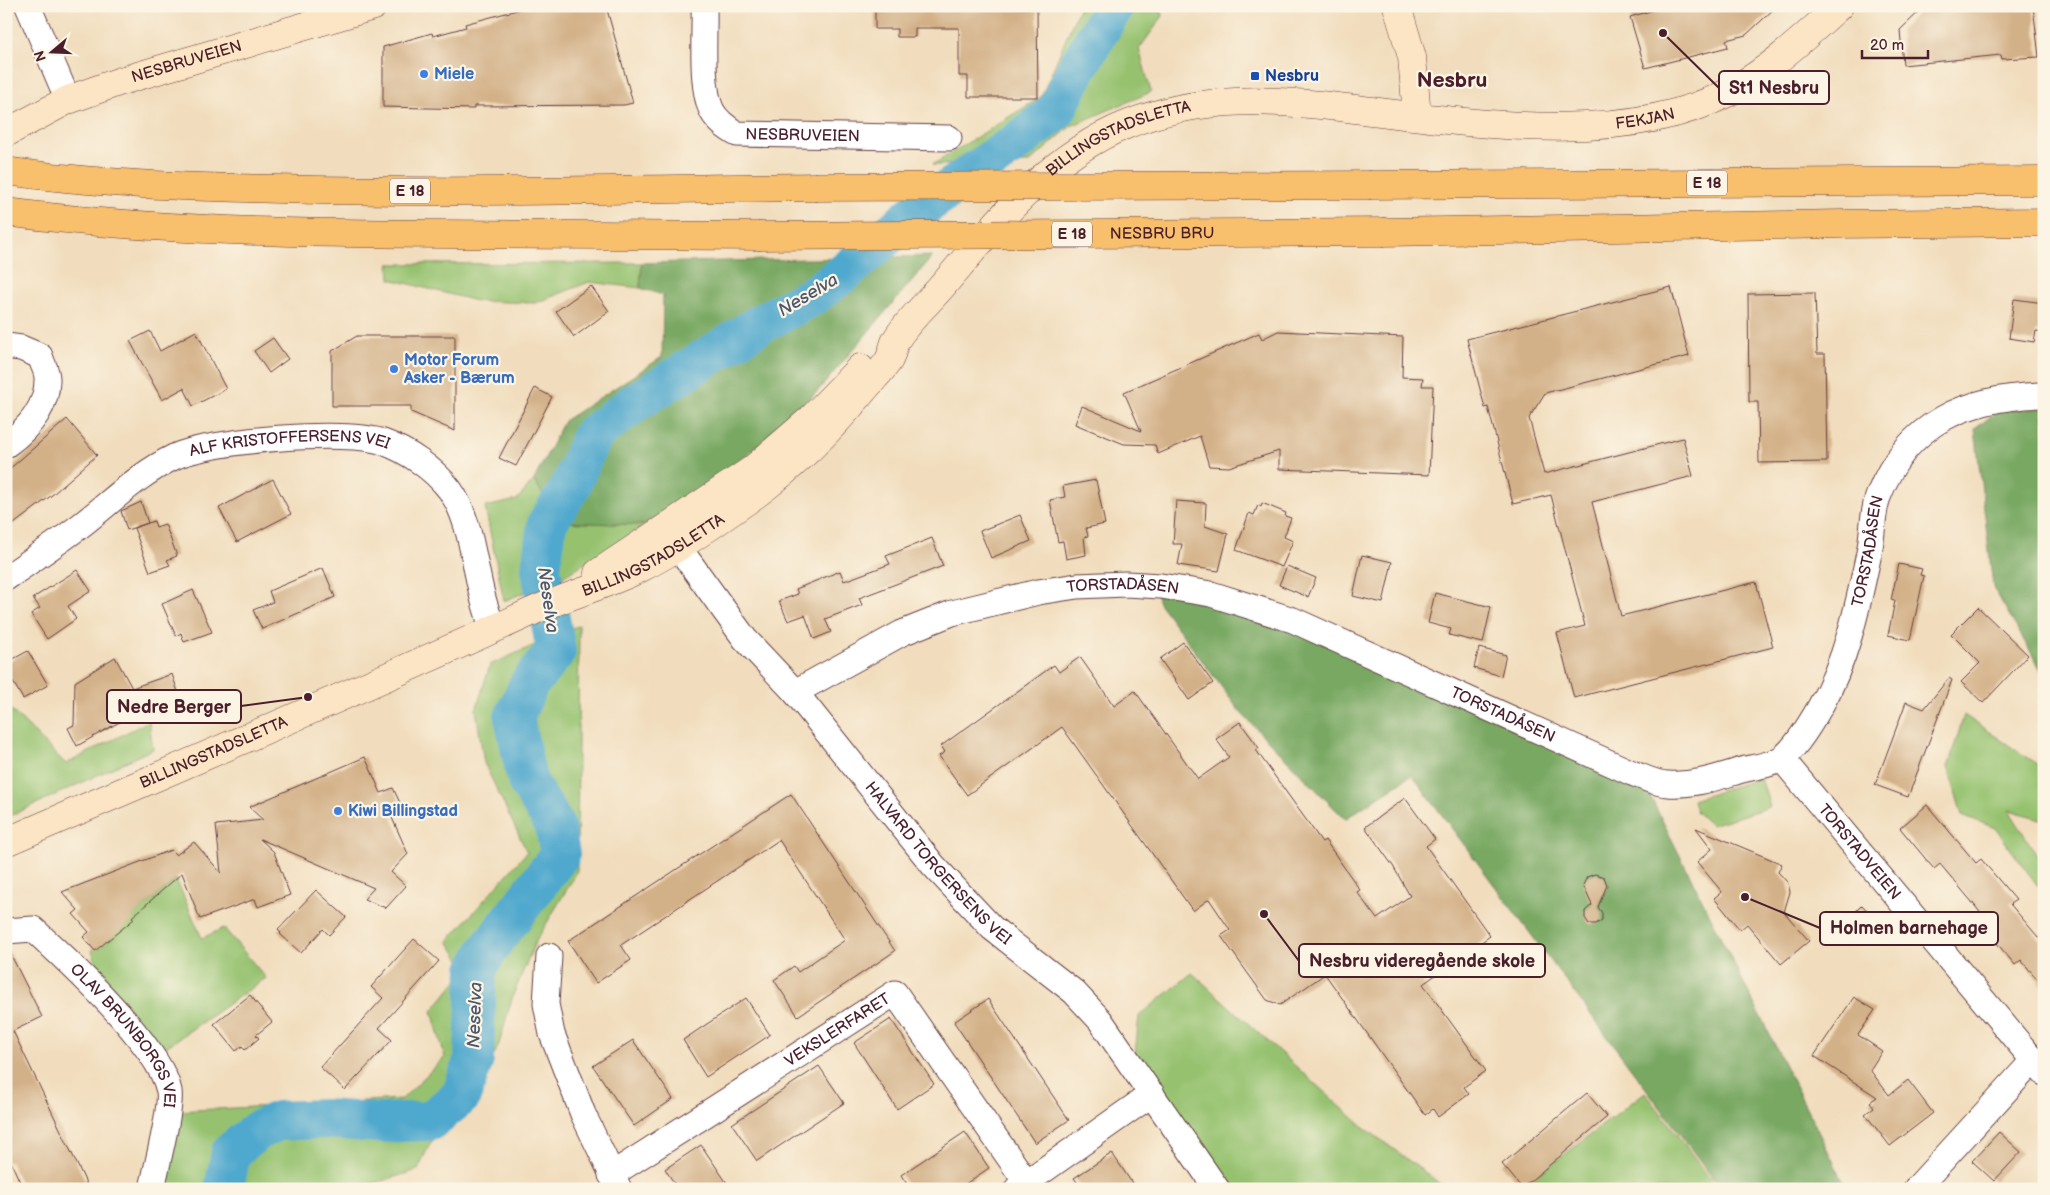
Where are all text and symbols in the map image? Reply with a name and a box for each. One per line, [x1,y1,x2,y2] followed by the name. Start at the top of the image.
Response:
[28,28,78,78] north arrow
[1862,28,1929,60] scale bar
[129,36,244,87] street label: NESBRUVEIEN
[1870,36,1904,55] text: 20 m
[30,48,50,64] text: N
[434,65,474,84] place label: Miele
[1265,67,1319,86] place label: Nesbru
[418,68,430,80] marker: Miele
[1417,68,1487,93] district label: Nesbru
[1249,70,1261,82] marker: Nesbru
[1719,71,1829,104] callout: St1 Nesbru
[1729,78,1819,99] text: St1 Nesbru
[1042,97,1192,180] street label: BILLINGSTADSLETTA
[1614,104,1677,133] street label: FEKJAN
[745,125,860,146] street label: NESBRUVEIEN
[1687,170,1727,196] road number: E 18
[390,178,430,204] road number: E 18
[1052,222,1092,246] road number: E 18
[1110,224,1214,243] street label: NESBRU BRU
[774,269,842,321] water label: Neselva
[403,351,515,388] place label: Motor Forum Asker - Bærum
[388,363,400,375] marker: Motor Forum Asker - Bærum
[187,427,393,461] street label: ALF KRISTOFFERSENS VEI
[1848,493,1887,609] street label: TORSTADÅSEN
[579,510,728,601] street label: BILLINGSTADSLETTA
[533,566,563,634] water label: Neselva
[1065,573,1180,598] street label: TORSTADÅSEN
[1448,683,1558,747] street label: TORSTADÅSEN
[107,690,241,723] callout: Nedre Berger
[117,697,232,718] text: Nedre Berger
[137,712,290,793] street label: BILLINGSTADSLETTA
[861,778,1015,949] street label: HALVARD TORGERSENS VEI
[1814,800,1905,904] street label: TORSTADVEIEN
[348,802,458,821] place label: Kiwi Billingstad
[332,805,344,817] marker: Kiwi Billingstad
[1820,912,1998,945] callout: Holmen barnehage
[1830,918,1988,939] text: Holmen barnehage
[1299,944,1545,977] callout: Nesbru videregående skole
[1309,951,1535,972] text: Nesbru videregående skole
[66,960,179,1109] street label: OLAV BRUNBORGS VEI
[463,982,487,1048] water label: Neselva
[781,989,894,1071] street label: VEKSLERFARET

